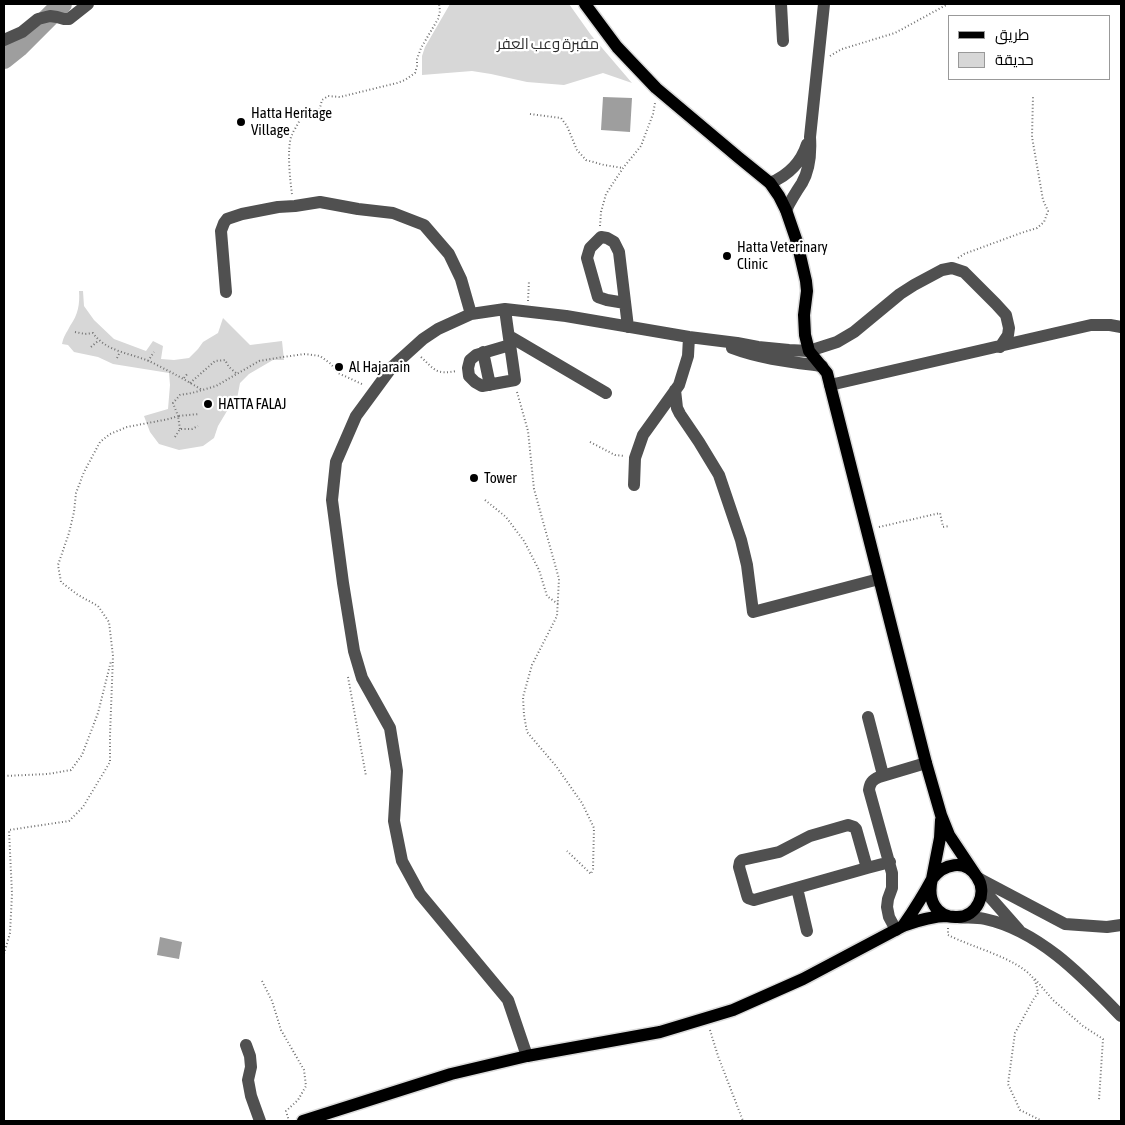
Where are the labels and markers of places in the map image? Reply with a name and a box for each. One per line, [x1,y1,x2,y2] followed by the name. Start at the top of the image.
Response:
[251,104,332,139] place label: Hatta Heritage Village
[235,116,247,128] marker: Hatta Heritage Village
[737,238,828,273] place label: Hatta Veterinary Clinic
[721,250,733,262] marker: Hatta Veterinary Clinic
[349,358,410,376] place label: Al Hajarain
[333,361,345,373] marker: Al Hajarain
[218,395,286,413] place label: HATTA FALAJ
[202,398,214,410] marker: HATTA FALAJ
[484,469,517,487] place label: Tower
[468,472,480,484] marker: Tower

